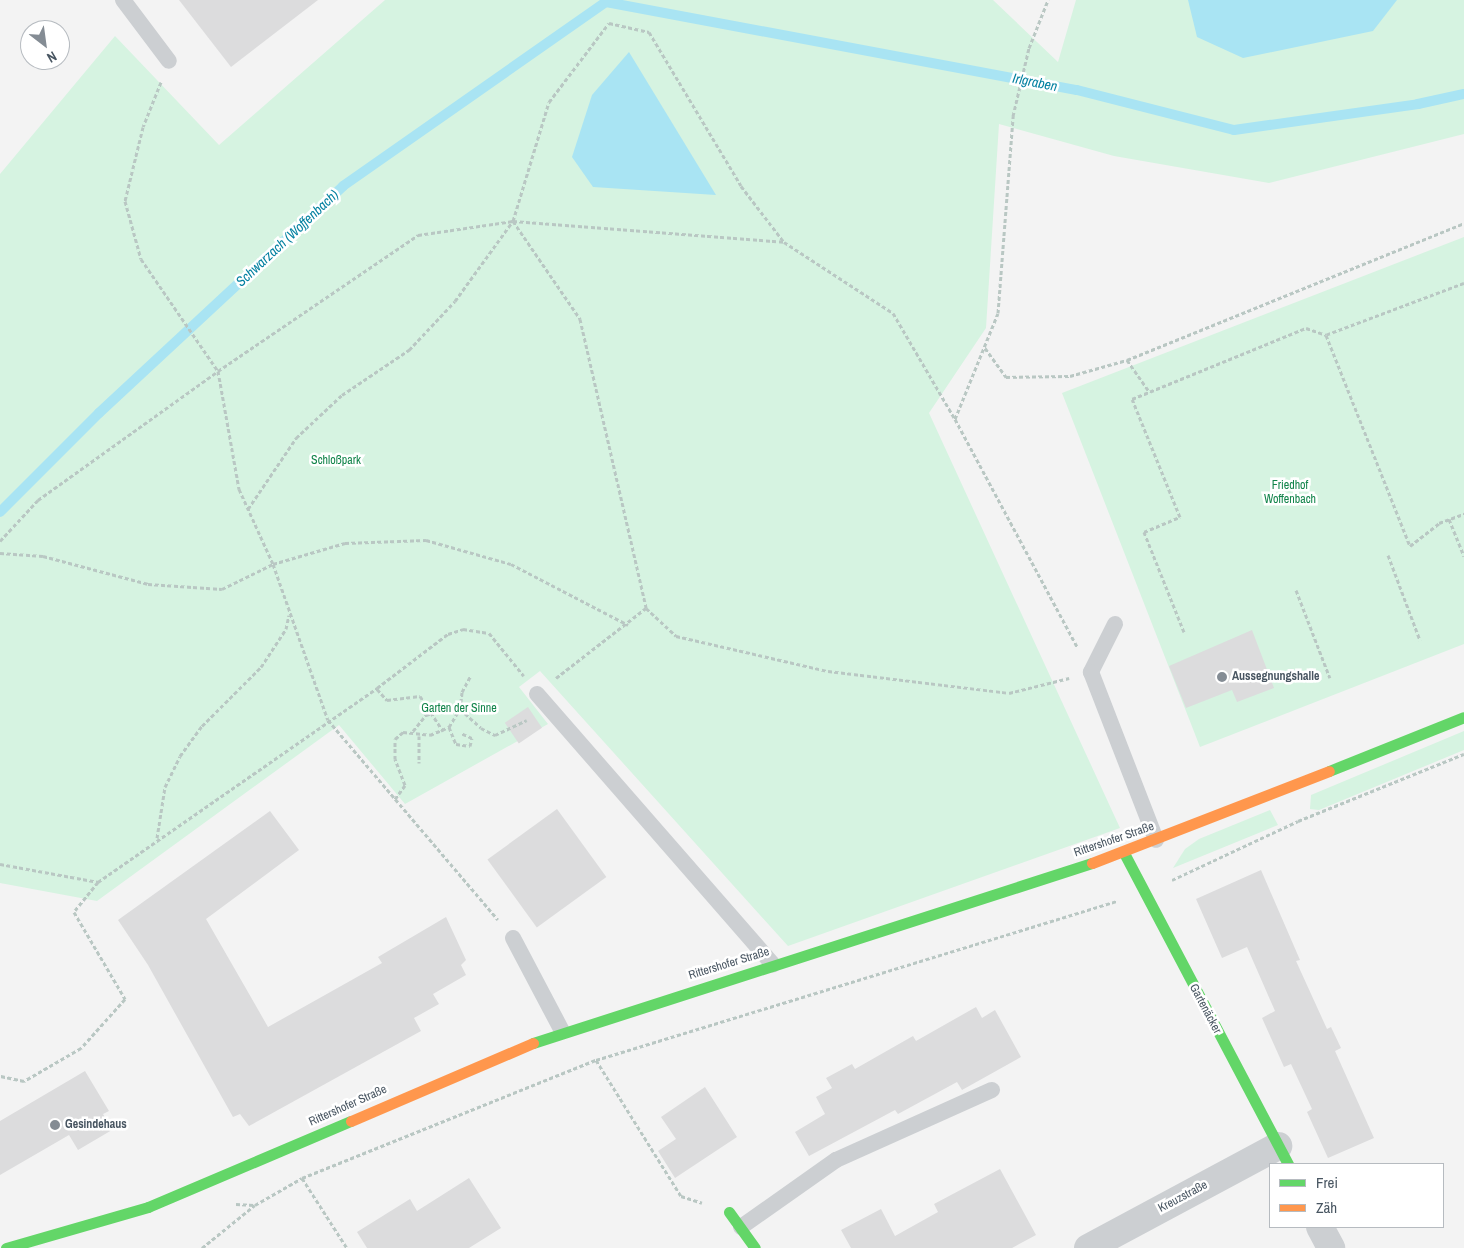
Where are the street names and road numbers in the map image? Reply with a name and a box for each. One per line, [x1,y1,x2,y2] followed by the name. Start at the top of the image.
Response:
[1072,820,1156,860] street label: Rittershofer Straße
[687,945,771,983] street label: Rittershofer Straße
[1186,982,1224,1036] street label: Gartenäcker
[307,1082,389,1130] street label: Rittershofer Straße
[1156,1178,1210,1216] street label: Kreuzstraße

